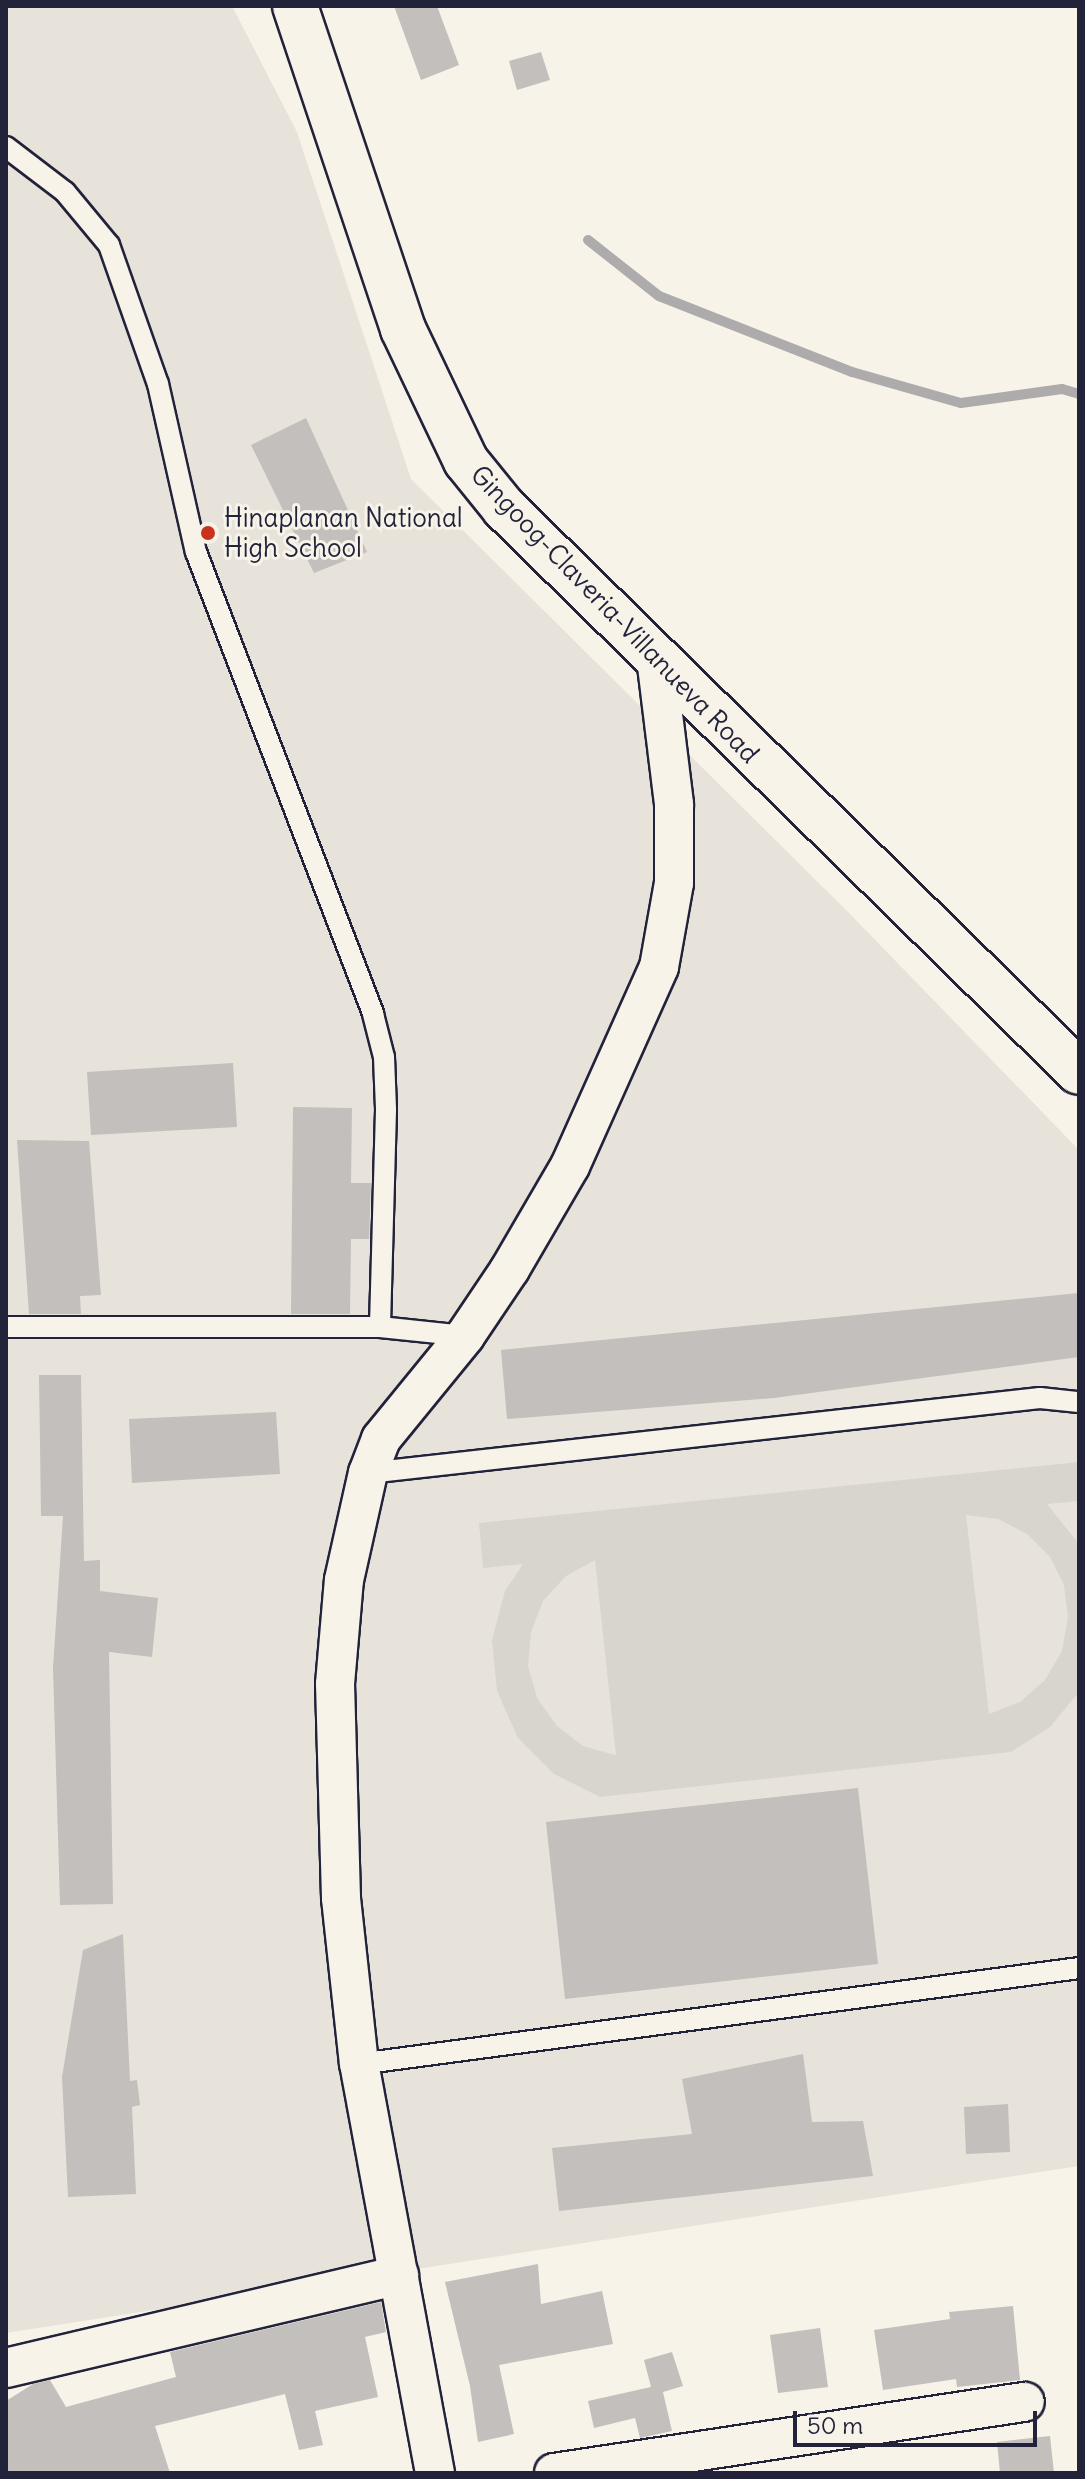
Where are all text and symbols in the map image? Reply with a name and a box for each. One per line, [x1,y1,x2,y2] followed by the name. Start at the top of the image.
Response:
[464,459,766,769] street label: Gingoog-Claveria-Villanueva Road
[224,502,463,564] place label: Hinaplanan National High School
[199,524,217,542] marker: Hinaplanan National High School
[797,2395,1041,2445] scale bar
[807,2410,863,2440] text: 50 m

